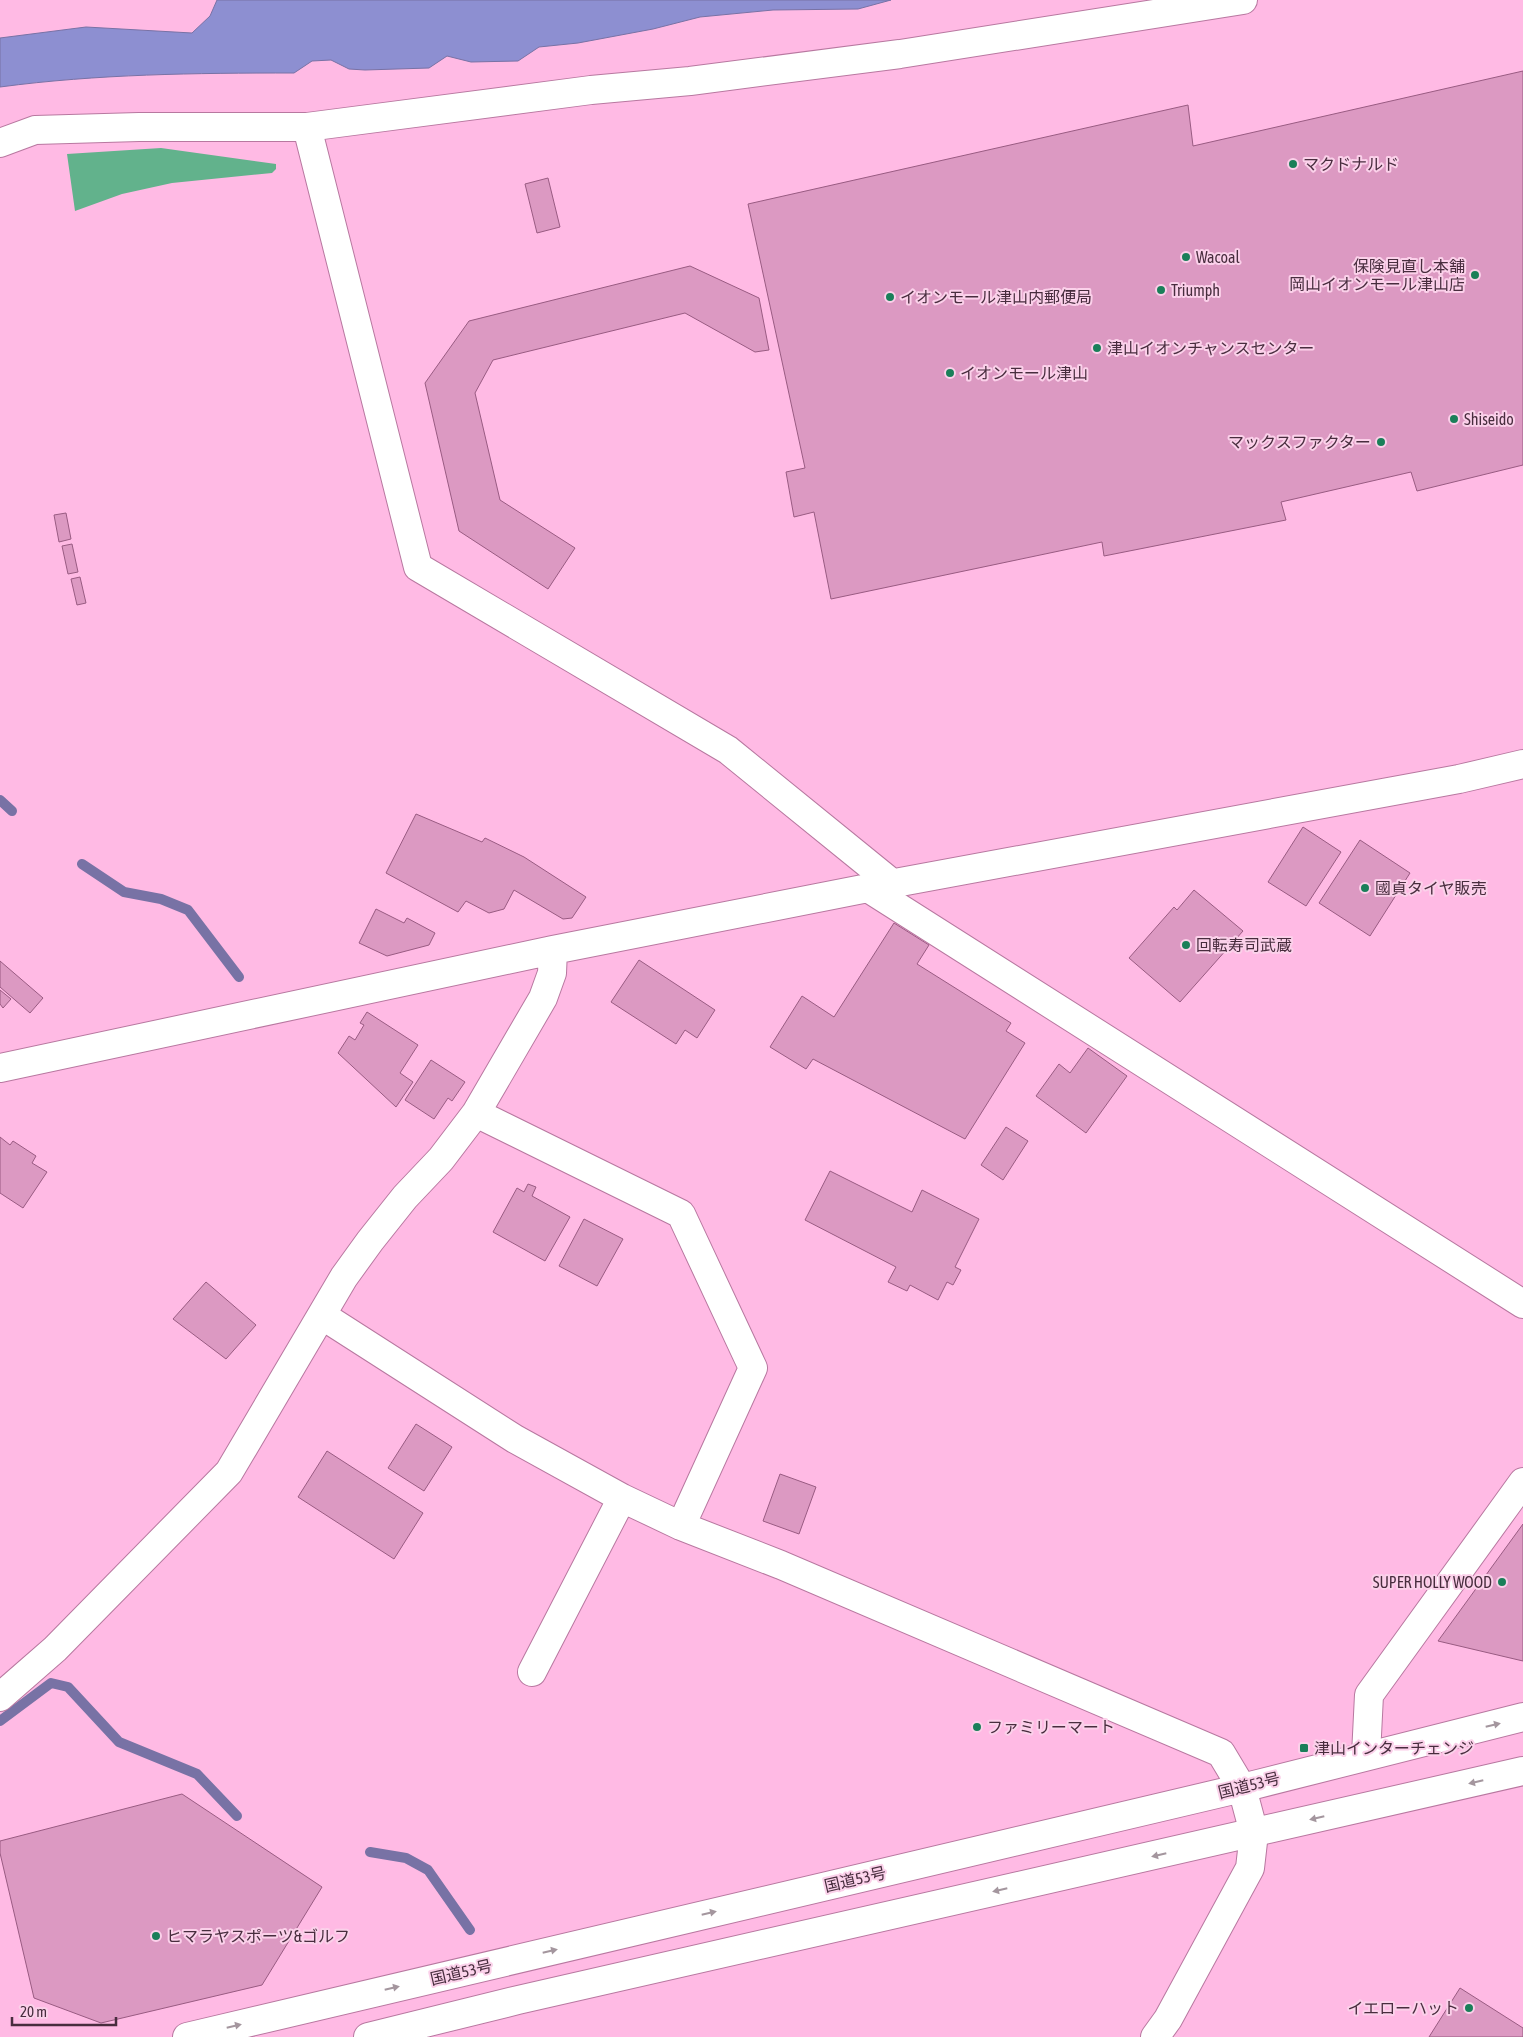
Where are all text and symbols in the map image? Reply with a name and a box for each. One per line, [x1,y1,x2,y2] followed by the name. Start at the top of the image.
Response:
[1303,155,1399,173] place label: マクドナルド
[1287,158,1299,170] marker: マクドナルド
[1196,248,1240,266] place label: Wacoal
[1180,251,1192,263] marker: Wacoal
[1289,257,1465,293] place label: 保険見直し本舗 岡山イオンモール津山店
[1469,269,1481,281] marker: 保険見直し本舗 岡山イオンモール津山店
[1171,281,1220,300] place label: Triumph
[1155,284,1167,296] marker: Triumph
[900,288,1092,306] place label: イオンモール津山内郵便局
[884,291,896,303] marker: イオンモール津山内郵便局
[1107,339,1315,357] place label: 津山イオンチャンスセンター
[1091,342,1103,354] marker: 津山イオンチャンスセンター
[960,364,1088,382] place label: イオンモール津山
[944,367,956,379] marker: イオンモール津山
[1464,410,1514,428] place label: Shiseido
[1448,413,1460,425] marker: Shiseido
[1228,433,1371,451] place label: マックスファクター
[1375,436,1387,448] marker: マックスファクター
[1375,879,1487,897] place label: 國貞タイヤ販売
[1359,882,1371,894] marker: 國貞タイヤ販売
[1196,936,1292,954] place label: 回転寿司武蔵
[1180,939,1192,951] marker: 回転寿司武蔵
[1373,1573,1492,1591] place label: SUPER HOLLY WOOD
[1496,1576,1508,1588] marker: SUPER HOLLY WOOD
[987,1718,1115,1736] place label: ファミリーマート
[1485,1720,1500,1728] one-way arrow
[971,1721,983,1733] marker: ファミリーマート
[1314,1739,1474,1757] place label: 津山インターチェンジ
[1298,1742,1310,1754] marker: 津山インターチェンジ
[1216,1769,1282,1801] street label: 国道53号
[1468,1778,1483,1786] one-way arrow
[1310,1814,1325,1822] one-way arrow
[1151,1851,1166,1859] one-way arrow
[822,1863,888,1895] street label: 国道53号
[992,1887,1008,1895] one-way arrow
[701,1909,716,1917] one-way arrow
[166,1927,350,1945] place label: ヒマラヤスポーツ&ゴルフ
[150,1930,162,1942] marker: ヒマラヤスポーツ&ゴルフ
[543,1947,558,1955] one-way arrow
[428,1956,494,1988] street label: 国道53号
[385,1984,400,1992] one-way arrow
[12,1994,116,2026] scale bar
[1347,1999,1459,2017] place label: イエローハット
[1463,2002,1475,2014] marker: イエローハット
[20,2003,47,2020] text: 20 m
[227,2022,242,2030] one-way arrow

